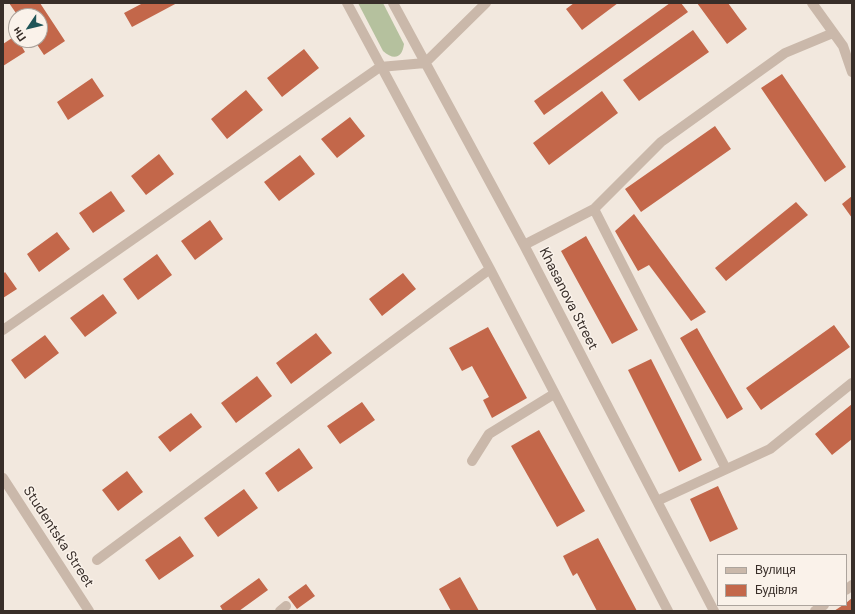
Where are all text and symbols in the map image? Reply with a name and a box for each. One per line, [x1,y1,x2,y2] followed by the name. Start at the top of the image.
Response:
[8,8,48,48] north arrow
[9,24,29,44] text: Пн
[535,245,601,353] street label: Khasanova Street
[19,483,97,591] street label: Studentska Street
[717,554,847,606] legend
[755,562,796,578] text: Вулиця
[755,582,797,598] text: Будівля

